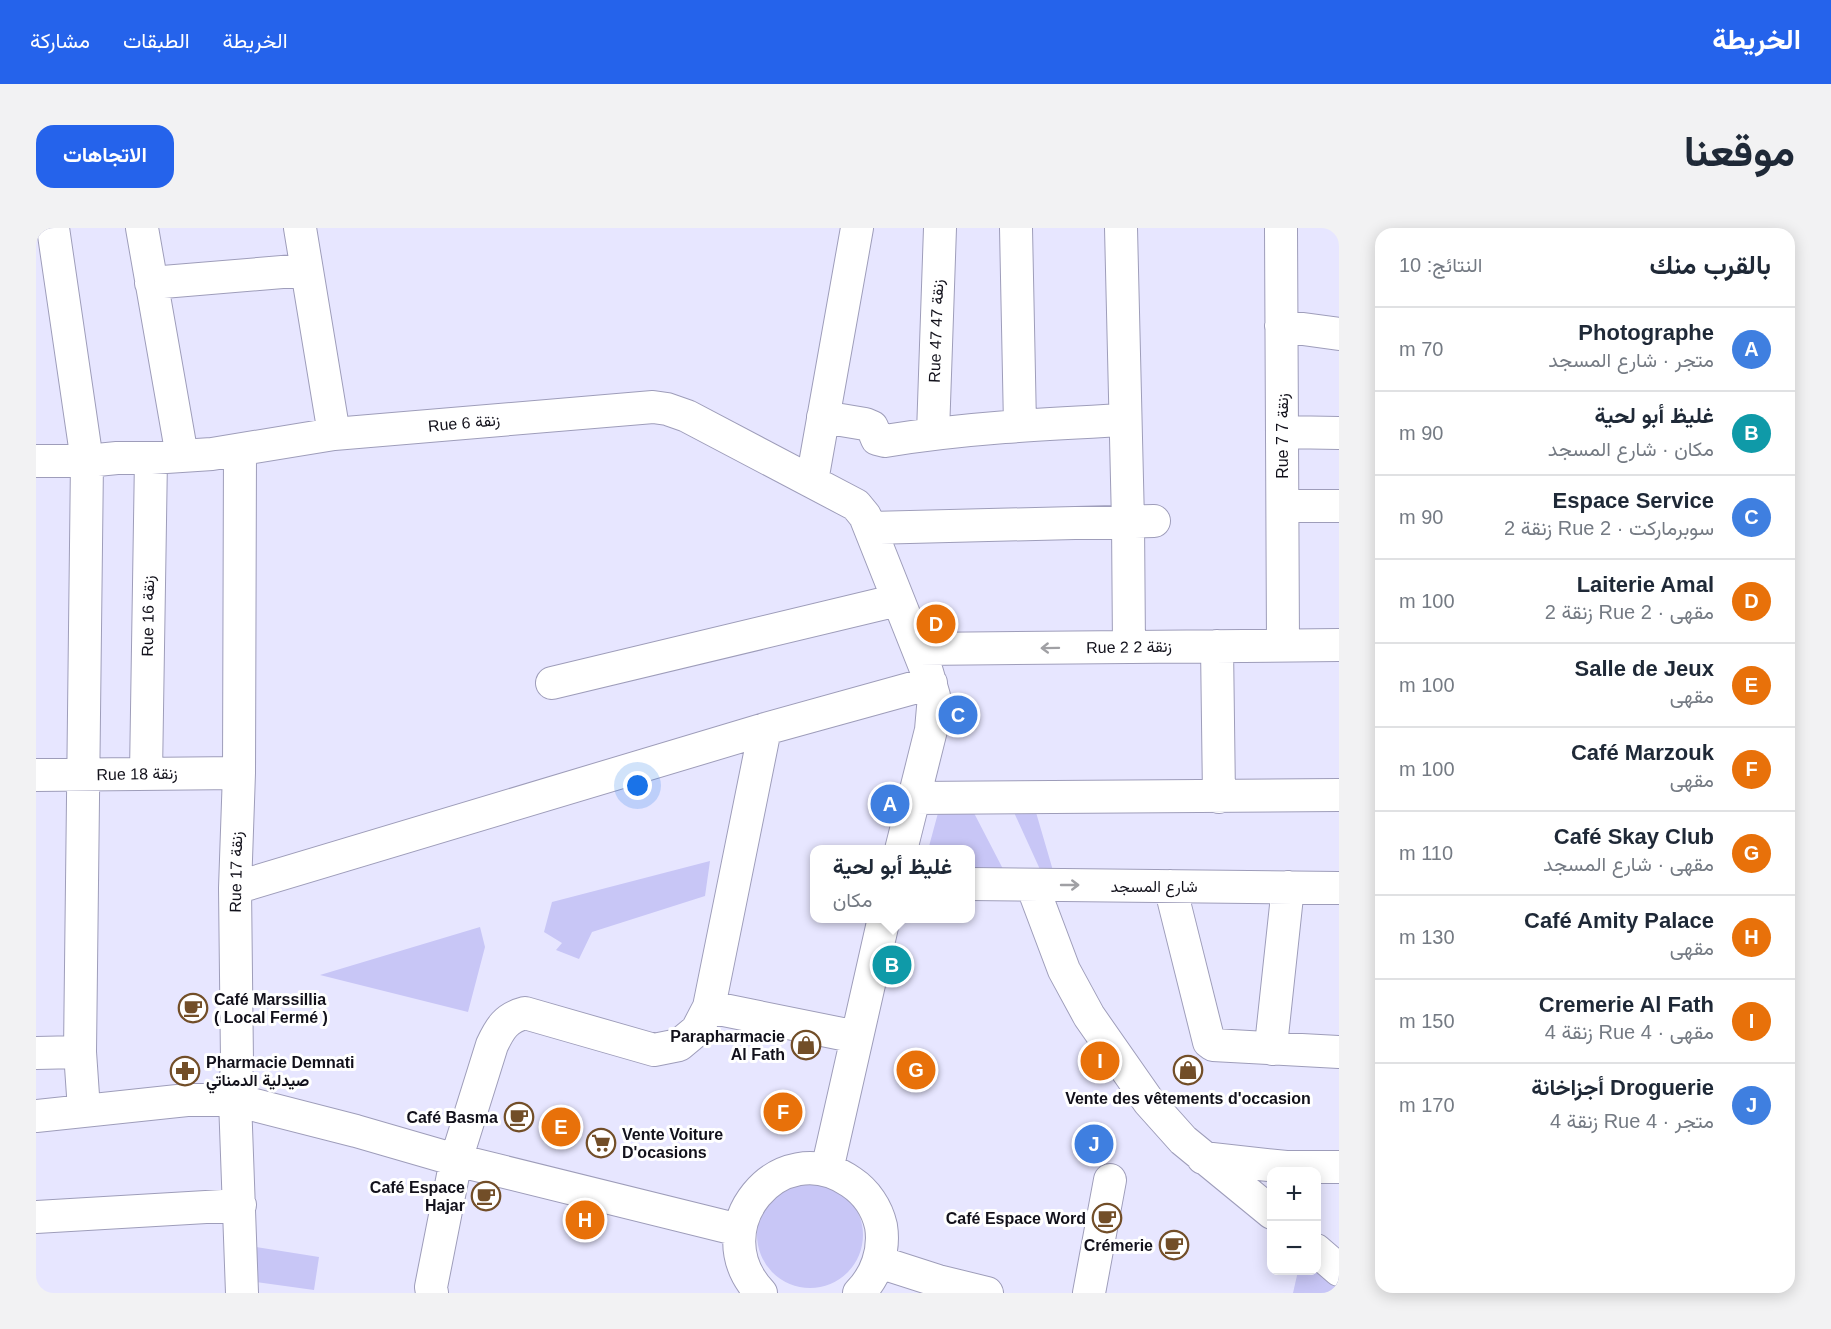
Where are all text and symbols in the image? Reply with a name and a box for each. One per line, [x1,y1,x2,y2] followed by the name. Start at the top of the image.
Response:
[1712,24,1801,55] text: الخريطة
[30,29,90,52] text: مشاركة
[123,29,190,52] text: الطبقات
[223,29,288,52] text: الخريطة
[36,125,174,188] button: الاتجاهات
[1684,128,1795,175] text: موقعنا
[1650,250,1771,280] text: بالقرب منك
[1399,254,1482,276] text: النتائج: 10
[926,279,948,383] street label: Rue 47 زنقة 47
[1578,320,1714,345] text: Photographe
[1399,338,1443,360] text: 70 m
[1744,338,1759,360] text: A
[1548,349,1714,371] text: متجر · شارع المسجد
[1274,393,1293,479] street label: Rue 7 زنقة 7
[1594,403,1714,428] text: غليظ أبو لحية
[427,411,501,437] street label: Rue 6 زنقة
[1399,422,1443,444] text: 90 m
[1744,422,1759,444] text: B
[1548,438,1714,460] text: مكان · شارع المسجد
[1553,488,1714,513] text: Espace Service
[1399,506,1443,528] text: 90 m
[1744,506,1759,528] text: C
[1504,517,1714,539] text: سوبرماركت · Rue 2 زنقة 2
[1577,572,1714,597] text: Laiterie Amal
[139,575,159,657] street label: Rue 16 زنقة
[1399,590,1455,612] text: 100 m
[1744,590,1759,612] text: D
[1545,601,1714,623] text: مقهى · Rue 2 زنقة 2
[916,602,956,646] pin: D
[1086,638,1172,658] street label: Rue 2 زنقة 2
[1040,642,1060,654] one-way arrow
[1575,656,1714,681] text: Salle de Jeux
[1399,674,1455,696] text: 100 m
[1745,674,1758,696] text: E
[1670,685,1714,707] text: مقهى
[938,692,978,738] pin: C
[1571,740,1714,765] text: Café Marzouk
[1399,758,1455,780] text: 100 m
[1745,758,1758,780] text: F
[96,765,178,785] street label: Rue 18 زنقة
[1670,769,1714,791] text: مقهى
[623,771,652,800] your location
[870,782,910,826] pin: A
[1554,824,1714,849] text: Café Skay Club
[227,831,247,913] street label: Rue 17 زنقة
[1399,842,1453,864] text: 110 m
[1744,842,1759,864] text: G
[810,845,975,923] popup
[1543,853,1714,875] text: مقهى · شارع المسجد
[833,854,952,879] text: غليظ أبو لحية
[1110,878,1198,898] street label: شارع المسجد
[1060,880,1080,891] one-way arrow
[833,889,872,911] text: مكان
[1524,908,1714,933] text: Café Amity Palace
[1399,926,1455,948] text: 130 m
[1744,926,1759,948] text: H
[1670,937,1714,959] text: مقهى
[872,942,912,988] pin: B
[214,991,328,1026] place label: Café Marssillia ( Local Fermé )
[177,992,209,1024] cafe icon: Café Marssillia ( Local Fermé )
[1539,992,1714,1017] text: Cremerie Al Fath
[1399,1010,1455,1032] text: 150 m
[1749,1010,1754,1032] text: I
[1545,1021,1714,1043] text: مقهى · Rue 4 زنقة 4
[670,1028,785,1063] place label: Parapharmacie Al Fath
[790,1029,822,1061] shop icon: Parapharmacie Al Fath
[1080,1038,1120,1084] pin: I
[896,1048,936,1092] pin: G
[206,1054,355,1094] place label: Pharmacie Demnati صيدلية الدمناتي
[1172,1054,1204,1086] shop icon: Vente des vêtements d'occasion
[169,1055,201,1087] pharmacy icon: Pharmacie Demnati صيدلية الدمناتي
[1531,1075,1714,1100] text: Droguerie أجزاخانة
[764,1090,802,1134] pin: F
[1065,1090,1311,1107] place label: Vente des vêtements d'occasion
[1399,1094,1455,1116] text: 170 m
[1746,1094,1757,1116] text: J
[503,1101,535,1133] cafe icon: Café Basma
[542,1104,580,1150] pin: E
[406,1109,498,1126] place label: Café Basma
[1550,1110,1714,1132] text: متجر · Rue 4 زنقة 4
[1074,1122,1114,1166] pin: J
[622,1126,723,1161] place label: Vente Voiture D'ocasions
[585,1127,617,1159] supermarket icon: Vente Voiture D'ocasions
[1267,1167,1321,1275] map controls
[1267,1167,1321,1221] button: +
[370,1179,465,1214] place label: Café Espace Hajar
[470,1180,502,1212] cafe icon: Café Espace Hajar
[566,1198,604,1242] pin: H
[1091,1202,1123,1234] cafe icon: Café Espace Word
[946,1210,1086,1227] place label: Café Espace Word
[1267,1221,1321,1275] button: −
[1158,1229,1190,1261] cafe icon: Crémerie
[1084,1237,1153,1254] place label: Crémerie

